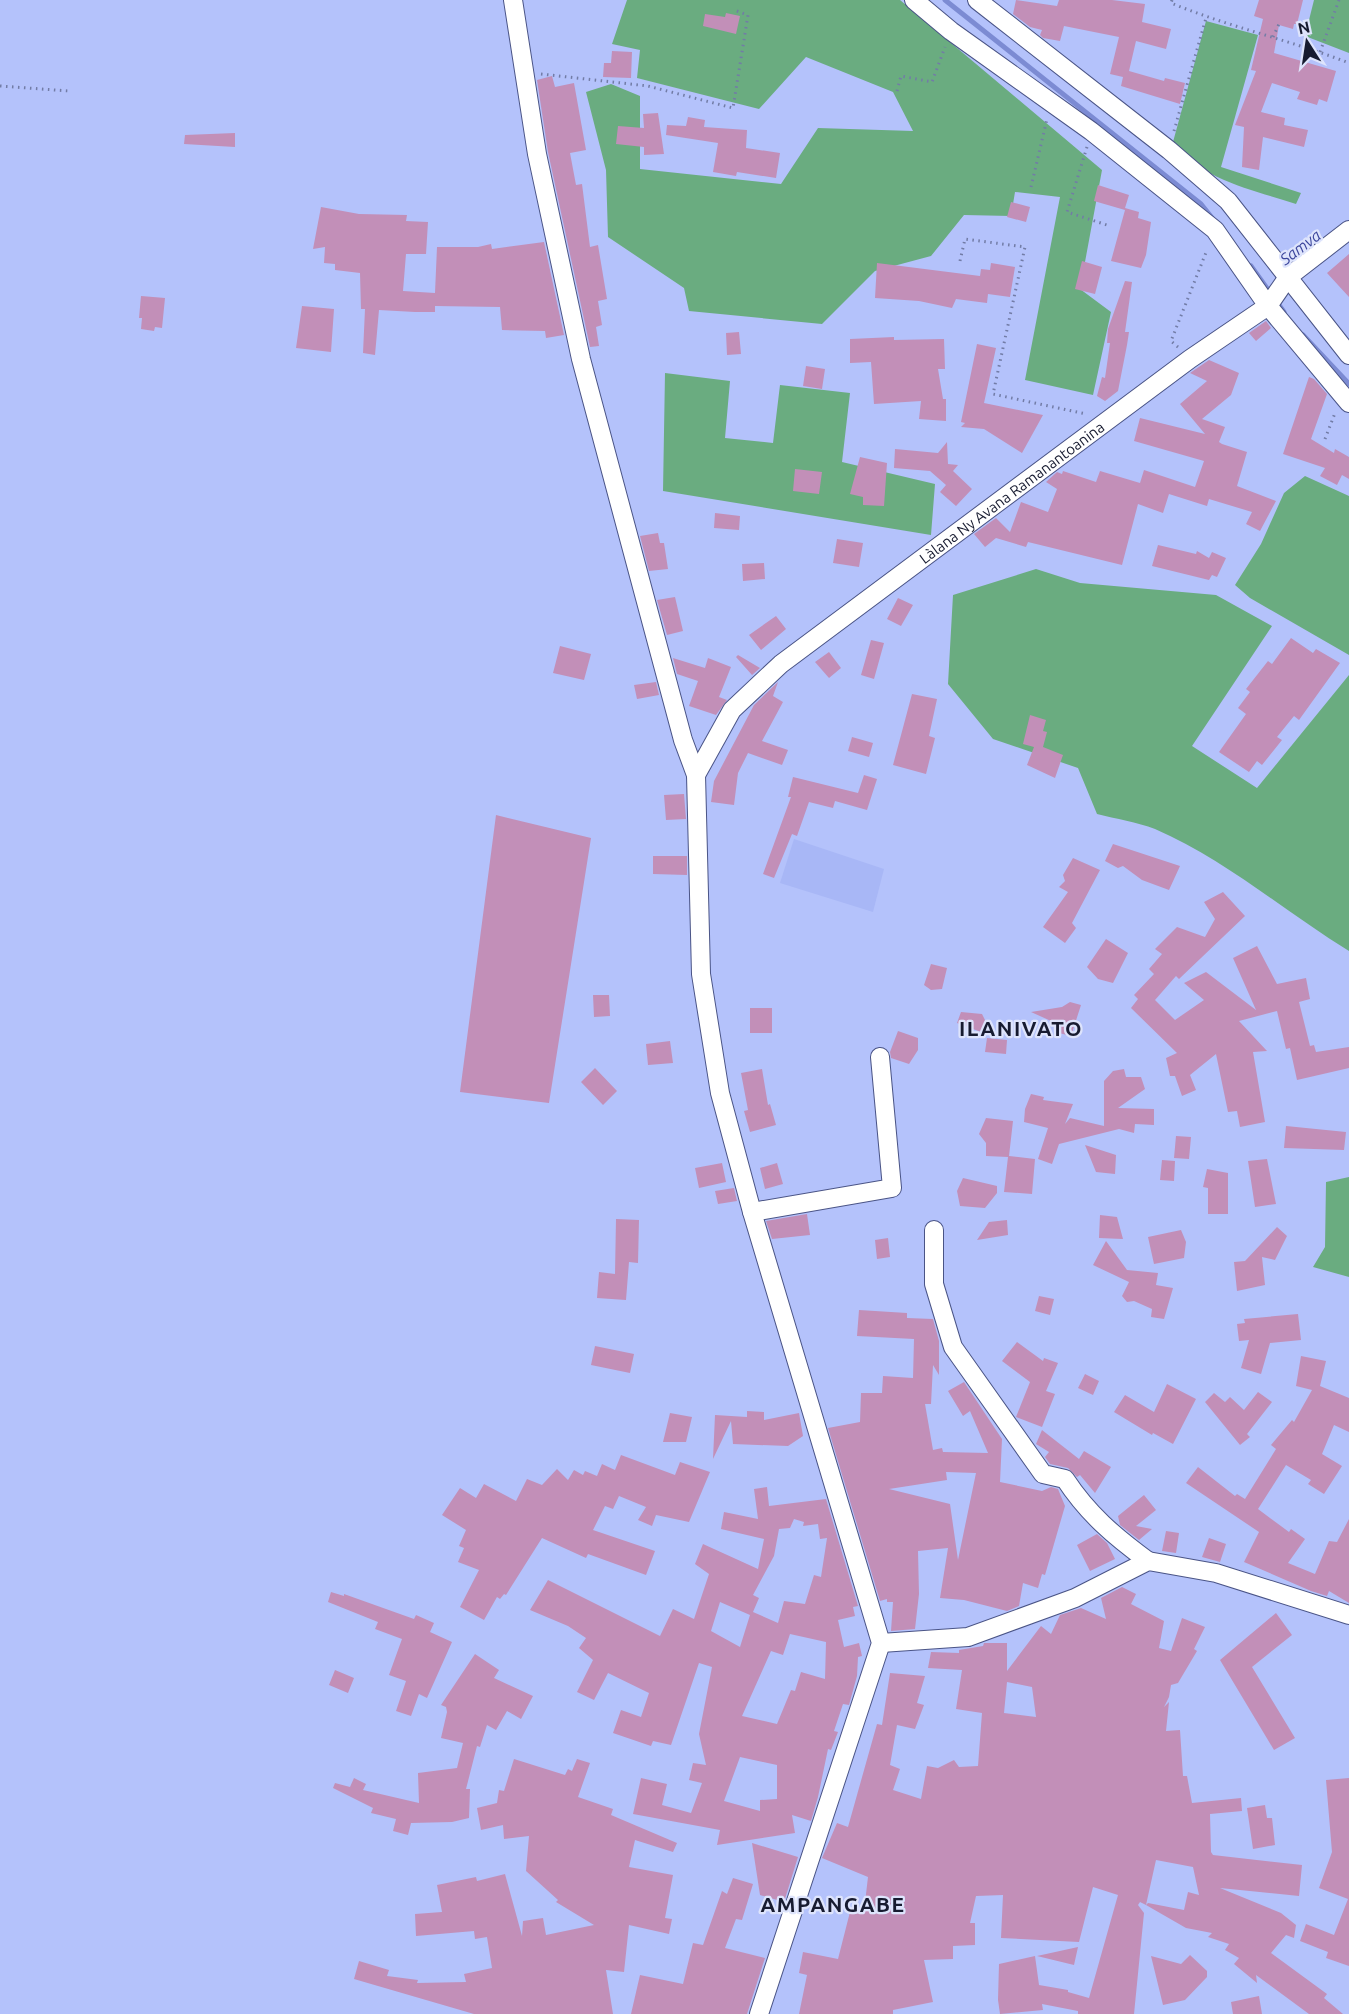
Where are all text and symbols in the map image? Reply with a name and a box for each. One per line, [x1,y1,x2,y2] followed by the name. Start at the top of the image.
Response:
[1277,12,1337,72] north arrow
[1296,17,1312,37] text: N
[1275,226,1324,269] water label: Samva
[916,418,1107,567] street label: Làlana Ny Avana Ramanantoanina
[959,1016,1083,1040] district label: ILANIVATO
[760,1892,906,1916] district label: AMPANGABE

